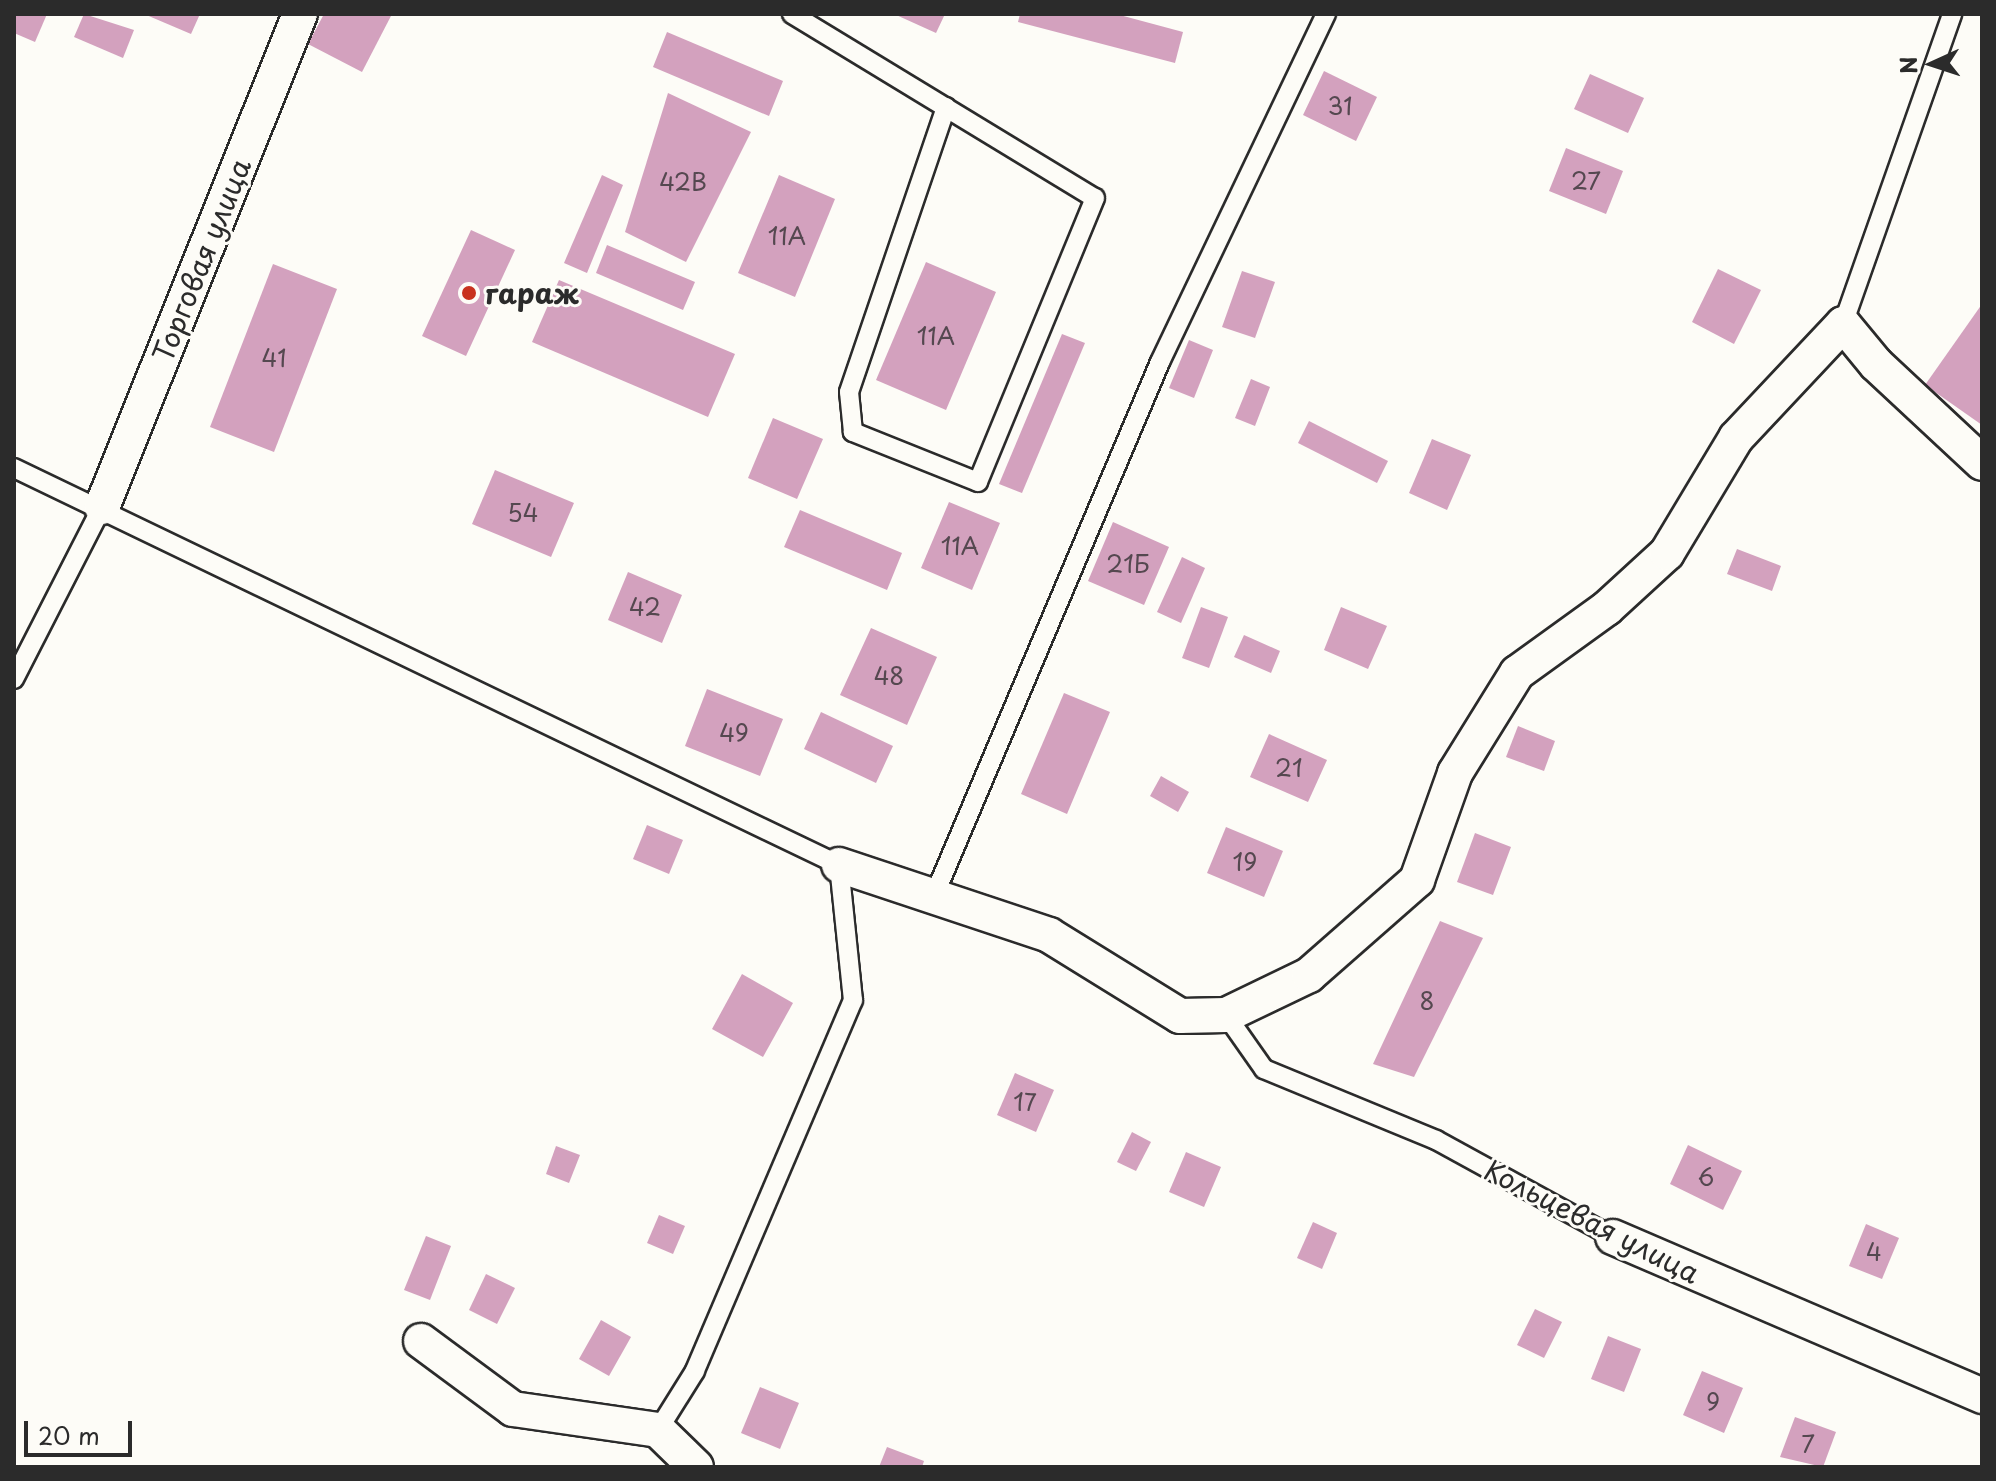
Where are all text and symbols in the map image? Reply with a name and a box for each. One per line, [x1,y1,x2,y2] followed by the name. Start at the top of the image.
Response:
[1892,24,1972,104] north arrow
[1891,56,1924,75] text: N
[1327,92,1353,120] house number: 31
[145,153,257,367] street label: Торговая улица
[1571,167,1601,195] house number: 27
[659,168,707,196] house number: 42В
[768,222,806,250] house number: 11А
[485,276,579,310] place label: гараж
[460,284,478,302] marker: гараж
[917,322,955,350] house number: 11А
[261,344,287,372] house number: 41
[507,499,539,527] house number: 54
[941,532,979,560] house number: 11А
[1106,550,1150,578] house number: 21Б
[629,593,661,621] house number: 42
[874,662,904,690] house number: 48
[719,719,749,747] house number: 49
[1275,754,1303,782] house number: 21
[1233,848,1257,876] house number: 19
[1420,987,1434,1015] house number: 8
[1013,1088,1037,1116] house number: 17
[1478,1152,1706,1290] street label: Кольцевая улица
[1698,1163,1714,1191] house number: 6
[1866,1238,1882,1266] house number: 4
[1706,1388,1720,1416] house number: 9
[28,1405,136,1455] scale bar
[38,1417,100,1453] text: 20 m
[1801,1430,1815,1458] house number: 7

